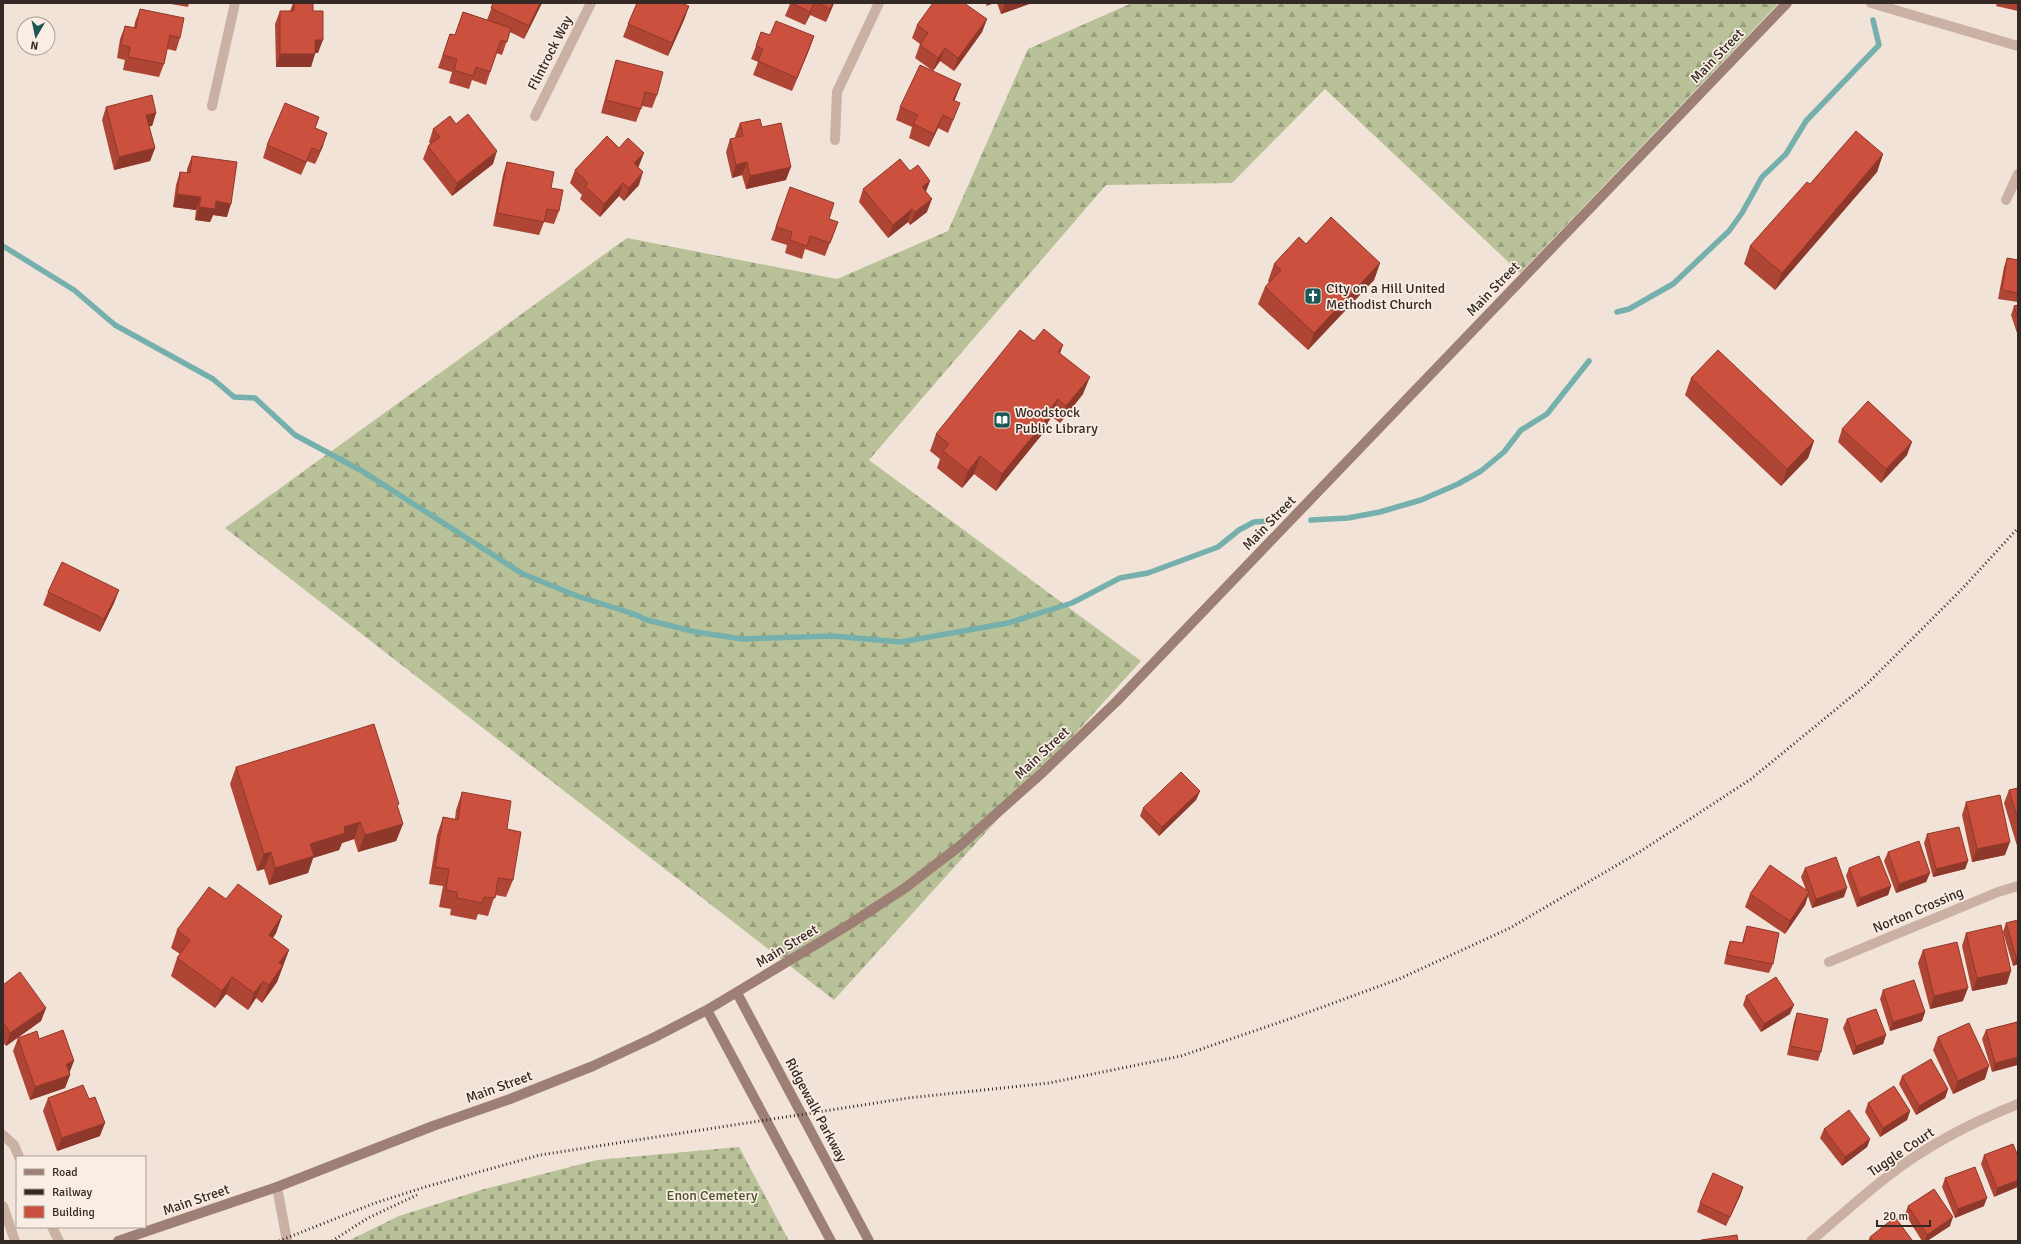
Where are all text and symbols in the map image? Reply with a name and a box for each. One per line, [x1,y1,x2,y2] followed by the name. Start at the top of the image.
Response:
[524,12,576,93] street label: Flintrock Way
[16,16,56,56] north arrow
[1687,25,1747,87] street label: Main Street
[30,38,39,52] text: N
[1463,258,1523,320] street label: Main Street
[1326,280,1445,313] place label: City on a Hill United Methodist Church
[1303,286,1323,306] church icon: City on a Hill United Methodist Church
[1015,404,1098,437] place label: Woodstock Public Library
[992,410,1012,430] library icon: Woodstock Public Library
[1239,492,1299,554] street label: Main Street
[1011,723,1073,783] street label: Main Street
[1870,883,1966,937] street label: Norton Crossing
[753,921,821,971] street label: Main Street
[781,1055,851,1165] street label: Ridgewalk Parkway
[463,1067,535,1107] street label: Main Street
[1865,1124,1937,1180] street label: Tuggle Court
[16,1156,146,1228] legend
[52,1165,78,1180] text: Road
[160,1181,232,1219] street label: Main Street
[52,1185,92,1200] text: Railway
[667,1187,758,1204] park label: Enon Cemetery
[1877,1202,1930,1228] scale bar
[52,1205,95,1220] text: Building
[1883,1209,1908,1224] text: 20 m

